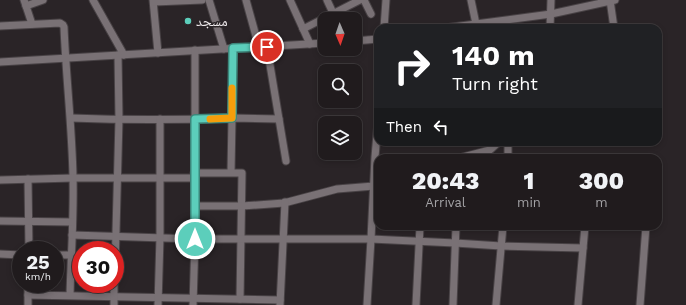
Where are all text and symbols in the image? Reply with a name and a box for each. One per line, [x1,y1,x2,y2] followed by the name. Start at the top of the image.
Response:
[318,12,362,56] north arrow
[318,12,362,160] map controls
[196,13,228,29] place label: مسجد
[183,16,193,26] marker: مسجد
[250,30,284,64] pin
[256,36,278,58] icon: arrive
[452,39,535,72] text: 140 m
[386,40,438,92] icon: right
[318,64,362,108] button: search
[452,73,538,94] text: Turn right
[318,116,362,160] button: layers
[430,116,452,138] icon: left
[386,118,422,136] text: Then
[412,167,479,195] text: 20:43
[524,167,534,195] text: 1
[579,167,624,195] text: 300
[425,195,466,210] text: Arrival
[517,195,541,210] text: min
[595,195,608,210] text: m
[174,218,216,260] position arrow
[72,241,124,293] speed limit sign: 30
[26,250,50,274] text: 25
[25,271,51,282] text: km/h

